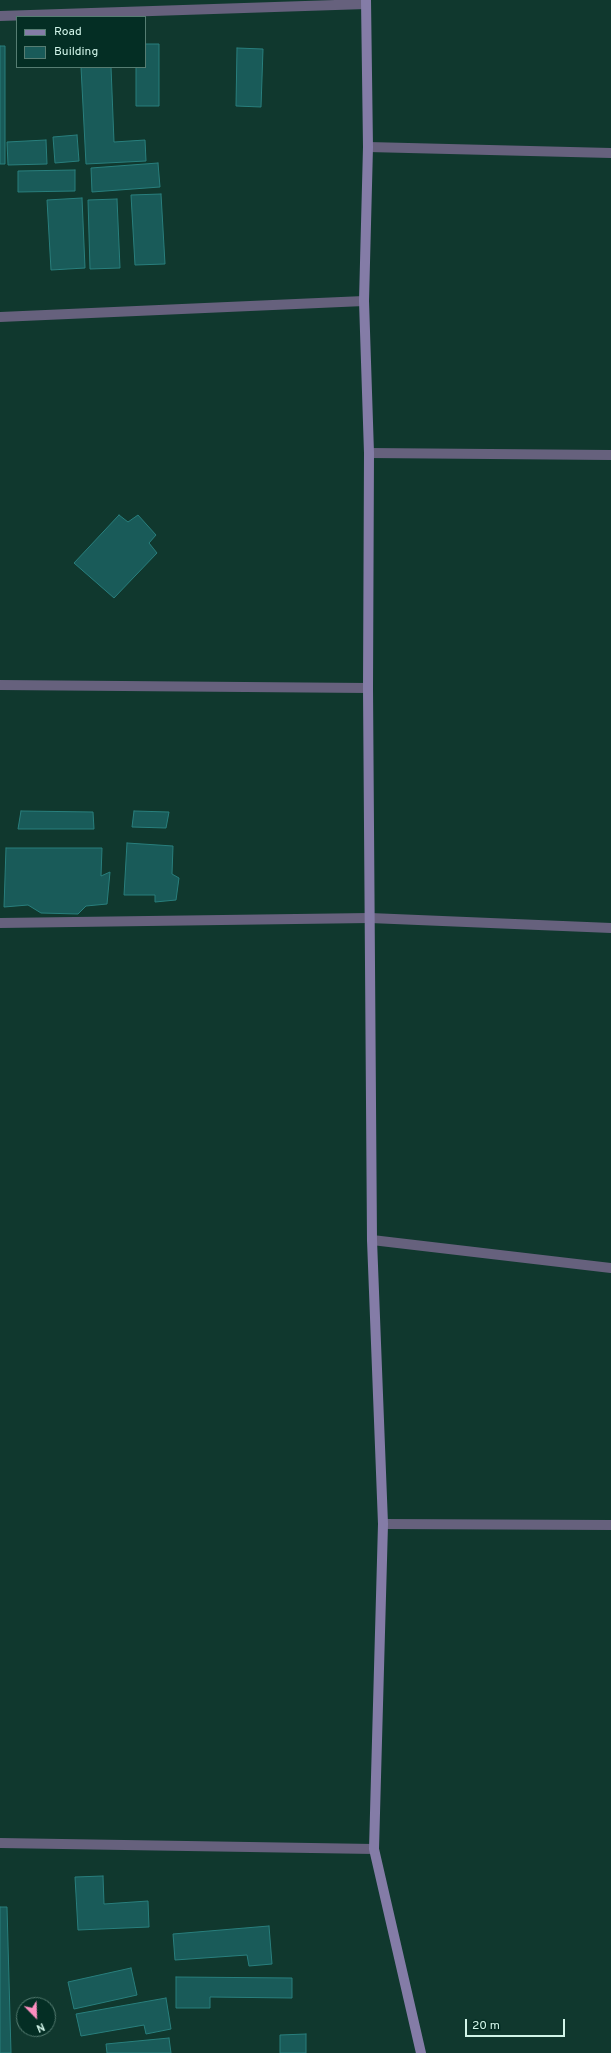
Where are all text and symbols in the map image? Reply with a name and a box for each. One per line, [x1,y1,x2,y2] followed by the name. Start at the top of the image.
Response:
[16,16,146,68] legend
[54,24,82,40] text: Road
[54,44,98,60] text: Building
[16,1997,56,2037] north arrow
[467,2011,567,2037] scale bar
[472,2018,500,2034] text: 20 m
[34,2019,47,2035] text: N

